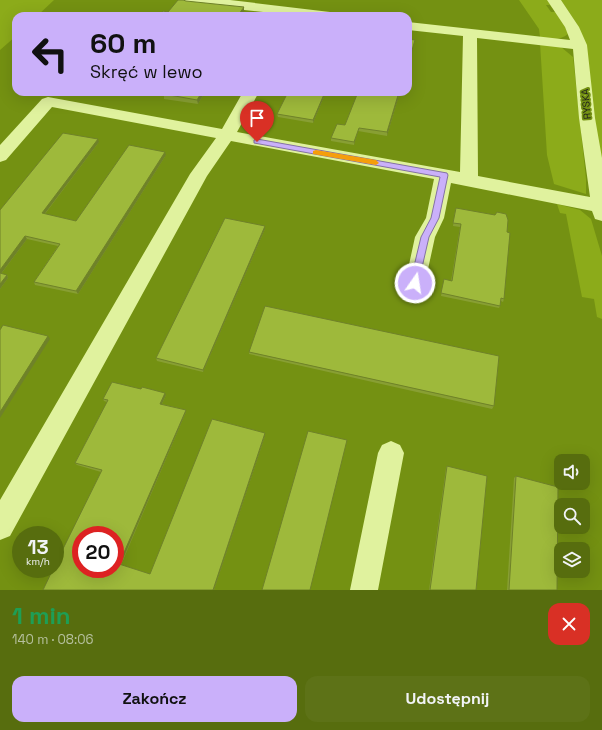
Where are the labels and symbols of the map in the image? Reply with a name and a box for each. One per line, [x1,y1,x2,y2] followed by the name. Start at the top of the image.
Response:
[578,87,594,120] street label: RYSKA
[240,101,274,142] pin
[394,262,436,304] position arrow
[72,526,124,578] speed limit sign: 20

